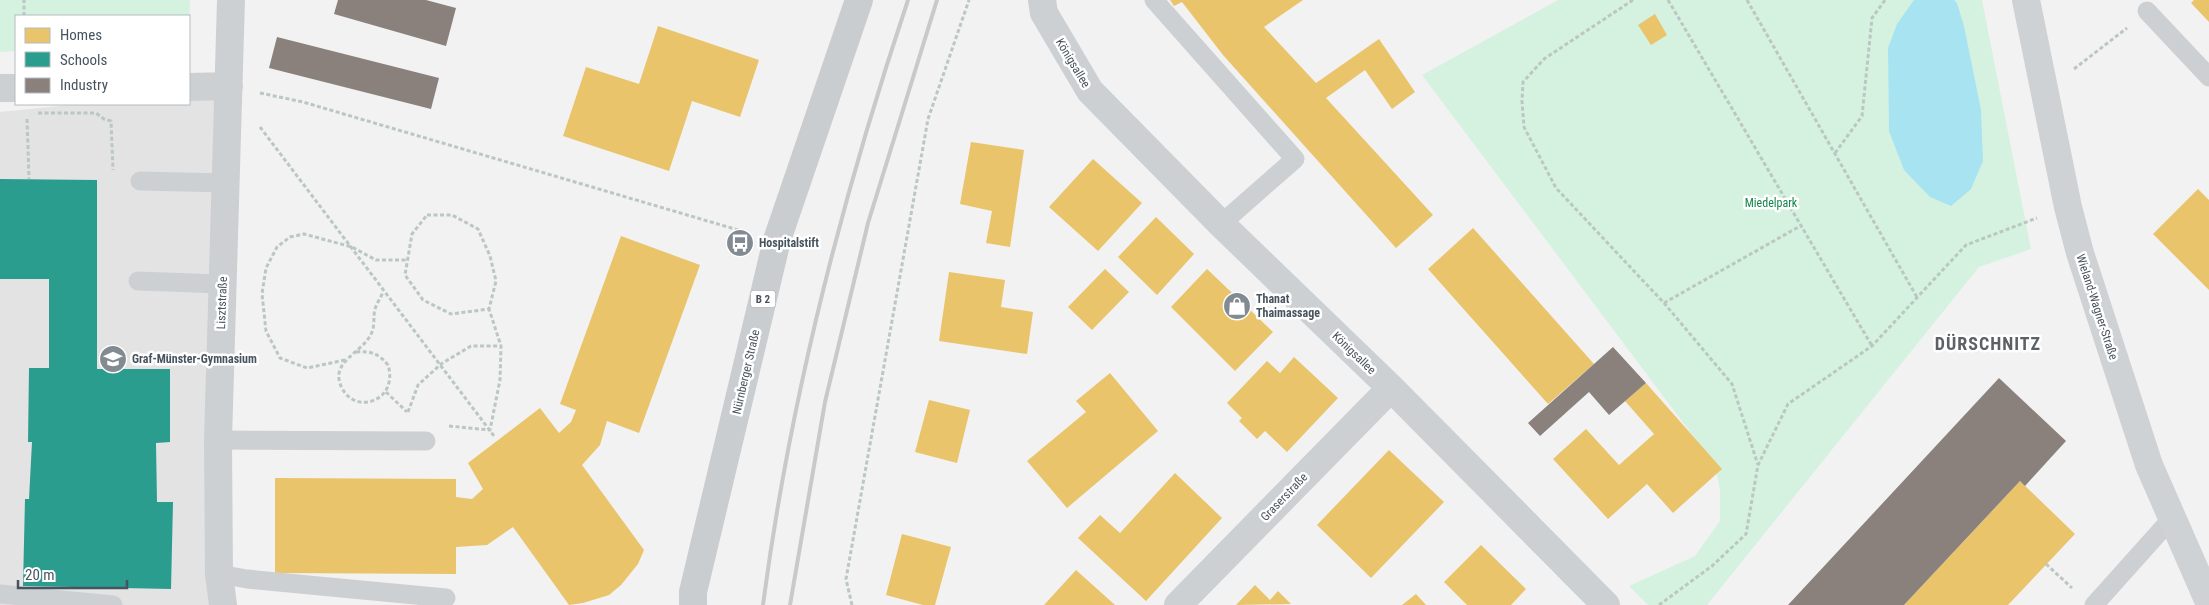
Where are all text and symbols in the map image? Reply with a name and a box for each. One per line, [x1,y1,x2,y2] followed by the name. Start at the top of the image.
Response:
[15,15,190,105] legend
[60,26,102,44] text: Homes
[1053,36,1093,90] street label: Königsallee
[60,51,107,69] text: Schools
[60,76,108,94] text: Industry
[1745,196,1798,210] park label: Miedelpark
[725,228,755,258] bus stop icon: Hospitalstift
[759,236,819,250] place label: Hospitalstift
[2073,252,2121,362] street label: Wieland-Wagner-Straße
[214,276,230,330] street label: Lisztstraße
[750,290,776,308] road number: B 2
[1222,291,1252,321] shop icon: Thanat Thaimassage
[1256,292,1320,320] place label: Thanat Thaimassage
[729,328,763,416] street label: Nürnberger Straße
[1329,329,1379,377] street label: Königsallee
[1935,333,2041,354] district label: DÜRSCHNITZ
[98,344,128,374] school or university icon: Graf-Münster-Gymnasium
[132,352,257,366] place label: Graf-Münster-Gymnasium
[1258,470,1311,524] street label: Graserstraße
[18,558,126,590] scale bar
[25,566,55,584] text: 20 m

